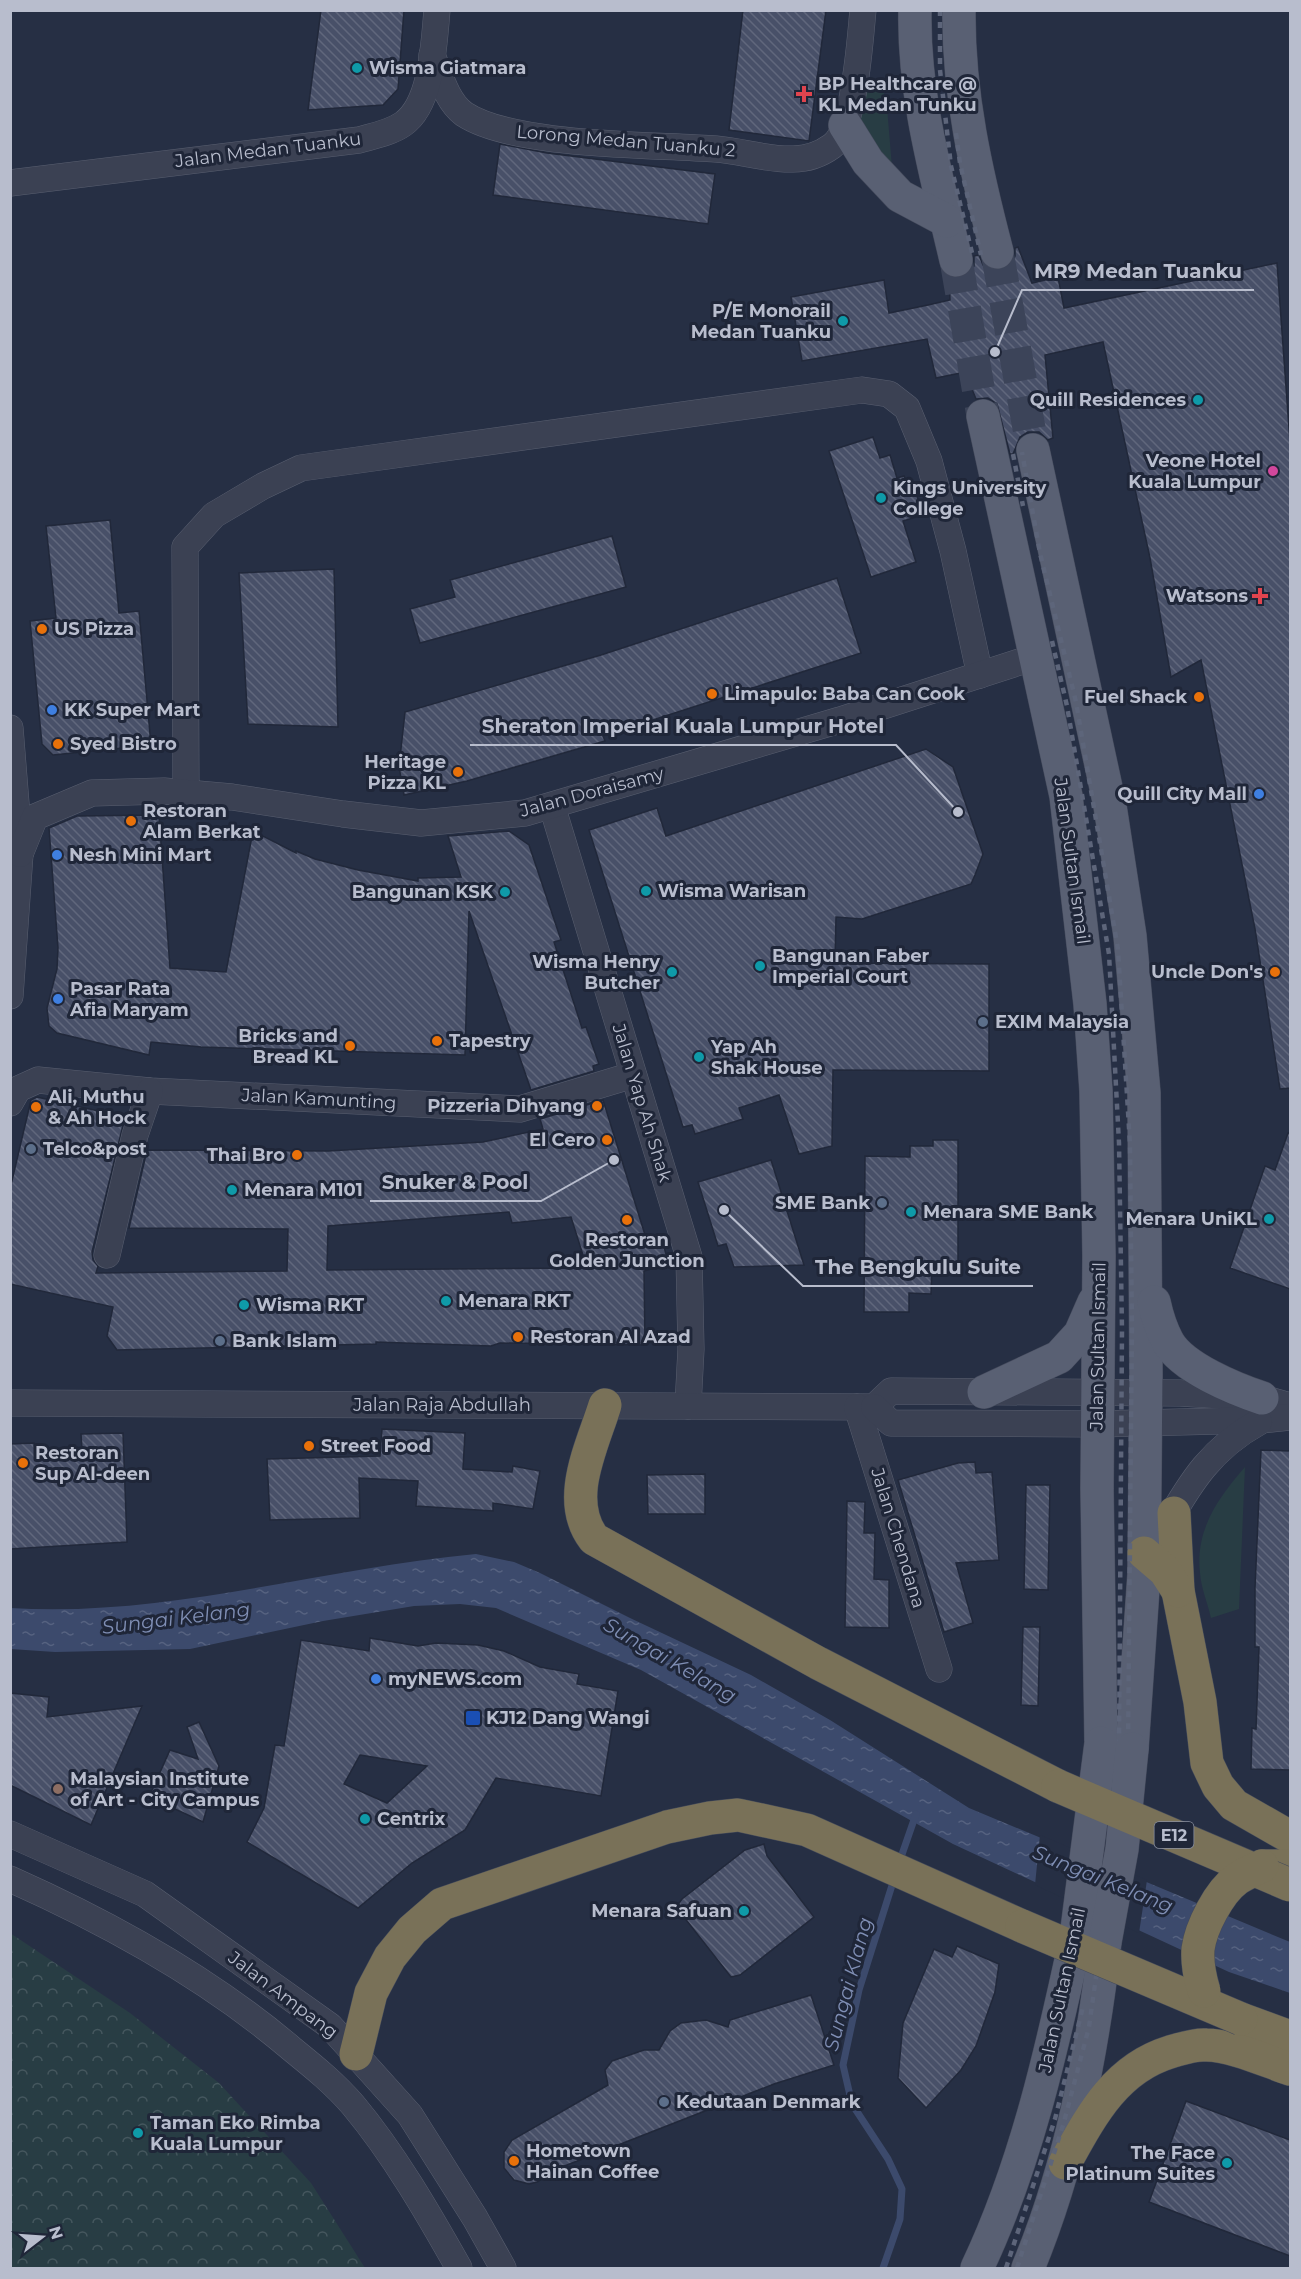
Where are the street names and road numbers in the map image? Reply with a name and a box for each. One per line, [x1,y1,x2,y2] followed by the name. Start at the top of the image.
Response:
[516,120,736,162] street label: Lorong Medan Tuanku 2
[173,128,362,172] street label: Jalan Medan Tuanku
[517,762,667,822] street label: Jalan Doraisamy
[1049,775,1095,946] street label: Jalan Sultan Ismail
[607,1020,677,1185] street label: Jalan Yap Ah Shak
[240,1084,397,1114] street label: Jalan Kamunting
[1086,1262,1110,1431] street label: Jalan Sultan Ismail
[352,1394,531,1416] street label: Jalan Raja Abdullah
[866,1464,930,1611] street label: Jalan Chendana
[1154,1822,1194,1848] road number: E12
[1034,1906,1090,2075] street label: Jalan Sultan Ismail
[223,1946,342,2043] street label: Jalan Ampang

